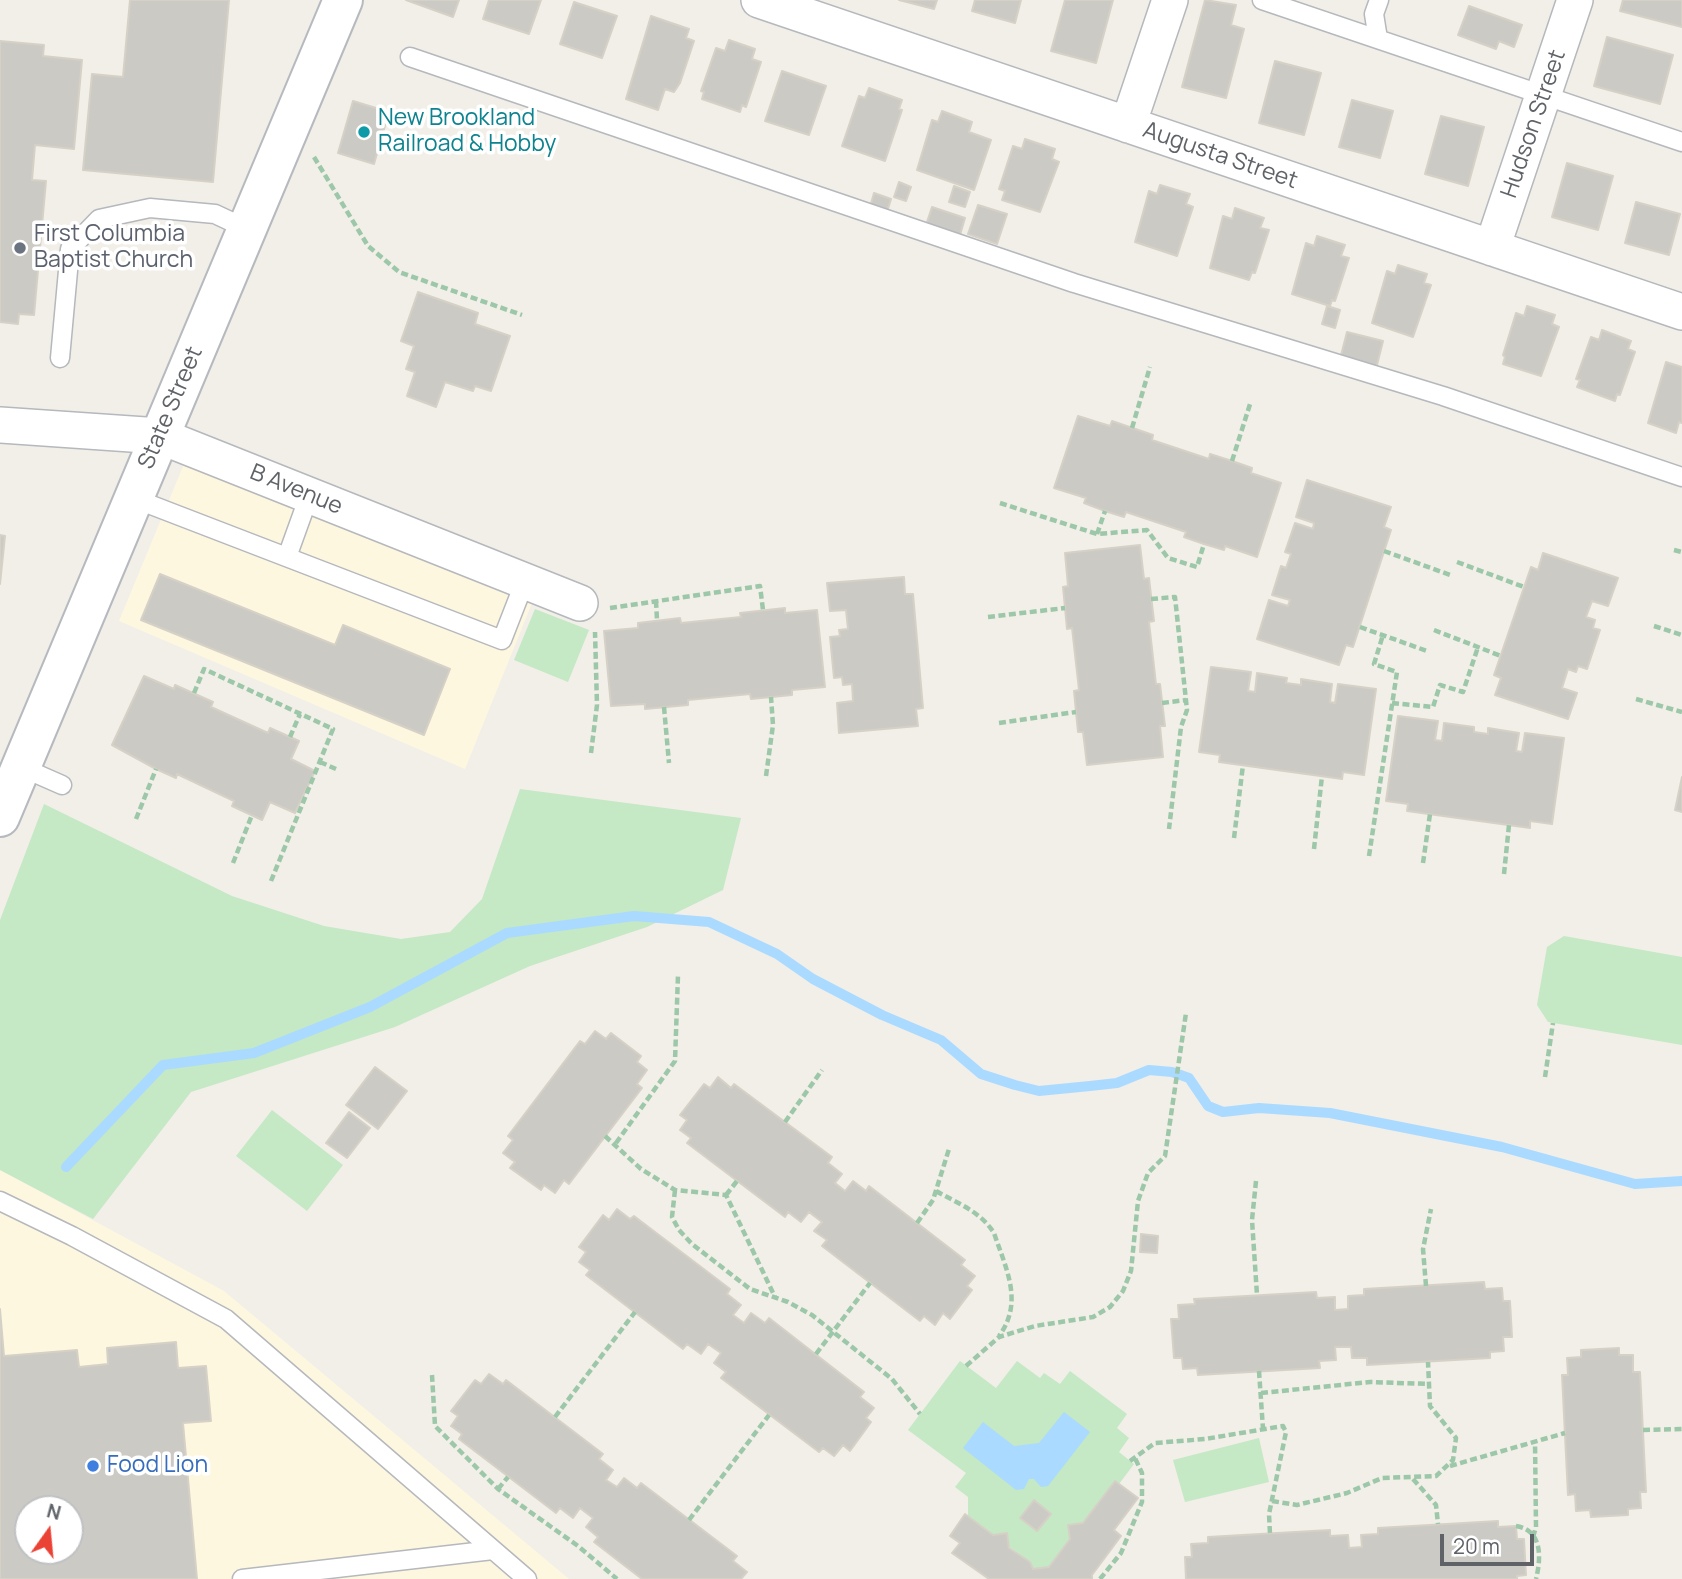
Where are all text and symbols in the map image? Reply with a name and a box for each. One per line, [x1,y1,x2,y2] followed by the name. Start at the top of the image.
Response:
[1496,46,1572,202] street label: Hudson Street
[378,105,556,159] place label: New Brookland Railroad & Hobby
[1139,117,1301,195] street label: Augusta Street
[356,124,372,140] marker: New Brookland Railroad & Hobby
[34,221,193,275] place label: First Columbia Baptist Church
[12,240,28,256] marker: First Columbia Baptist Church
[133,343,209,473] street label: State Street
[246,459,346,521] street label: B Avenue
[107,1452,208,1480] place label: Food Lion
[85,1458,101,1474] marker: Food Lion
[14,1495,84,1565] north arrow
[44,1497,64,1526] text: N
[1444,1520,1538,1564] scale bar
[1453,1532,1500,1560] text: 20 m

